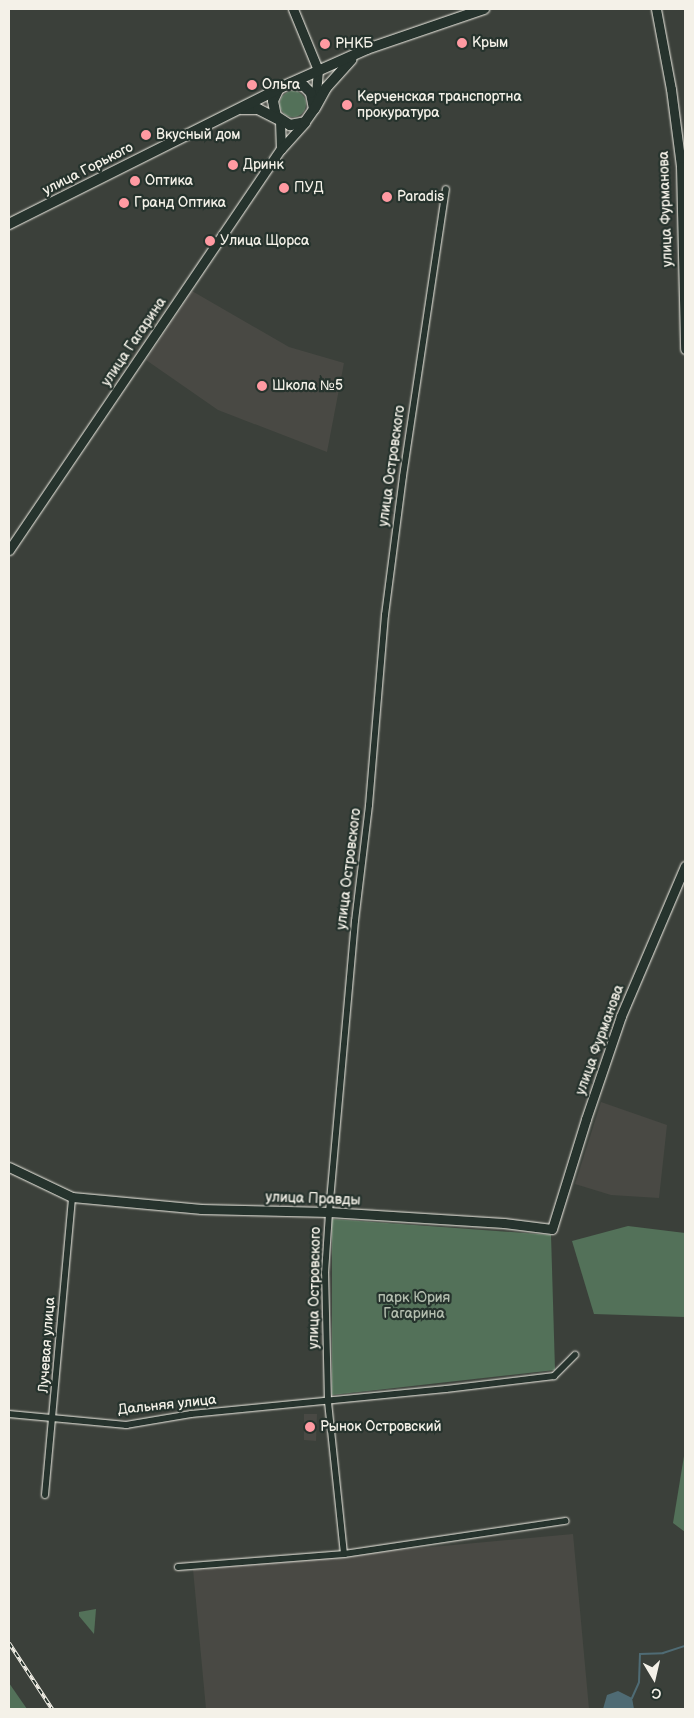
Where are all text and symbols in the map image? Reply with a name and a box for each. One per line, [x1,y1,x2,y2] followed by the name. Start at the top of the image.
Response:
[472,35,508,51] place label: Крым
[335,36,373,52] place label: РНКБ
[456,37,468,49] marker: Крым
[319,38,331,50] marker: РНКБ
[262,77,300,93] place label: Ольга
[246,79,258,91] marker: Ольга
[357,89,522,121] place label: Керченская транспортна прокуратура
[341,99,353,111] marker: Керченская транспортна прокуратура
[156,127,240,143] place label: Вкусный дом
[140,129,152,141] marker: Вкусный дом
[40,139,136,199] street label: улица Горького
[656,151,676,267] street label: улица Фурманова
[243,157,284,173] place label: Дринк
[227,159,239,171] marker: Дринк
[145,173,193,189] place label: Оптика
[129,175,141,187] marker: Оптика
[294,180,324,196] place label: ПУД
[278,182,290,194] marker: ПУД
[397,189,444,205] place label: Paradis
[381,191,393,203] marker: Paradis
[134,195,226,211] place label: Гранд Оптика
[118,197,130,209] marker: Гранд Оптика
[220,233,309,249] place label: Улица Щорса
[204,235,216,247] marker: Улица Щорса
[98,294,170,390] street label: улица Гагарина
[272,378,343,394] place label: Школа №5
[256,380,268,392] marker: Школа №5
[375,404,409,528] street label: улица Островского
[333,807,365,931] street label: улица Островского
[572,983,628,1097] street label: улица Фурманова
[265,1189,361,1209] street label: улица Правды
[306,1227,324,1349] street label: улица Островского
[378,1290,450,1322] park label: парк Юрия Гагарина
[35,1296,59,1394] street label: Лучевая улица
[117,1391,217,1419] street label: Дальняя улица
[320,1419,441,1435] place label: Рынок Островский
[304,1421,316,1433] marker: Рынок Островский
[629,1653,679,1703] north arrow
[650,1684,663,1702] text: С

